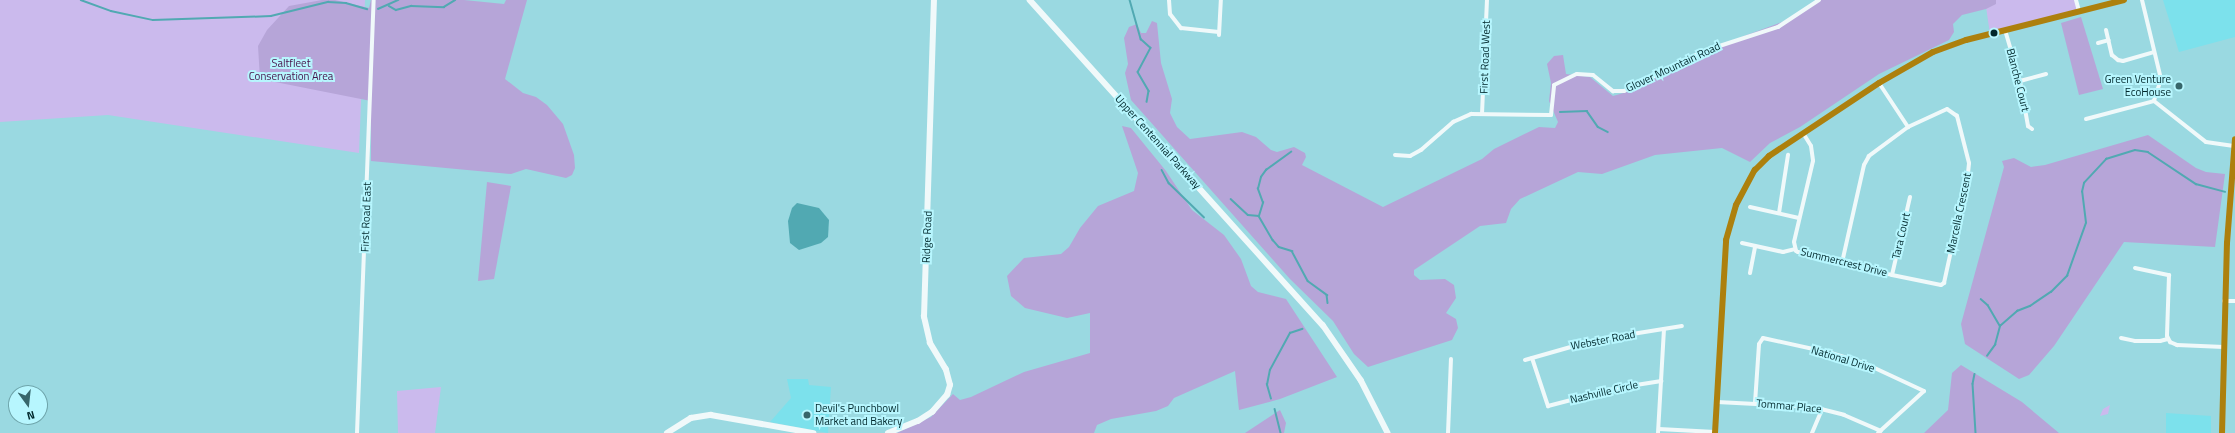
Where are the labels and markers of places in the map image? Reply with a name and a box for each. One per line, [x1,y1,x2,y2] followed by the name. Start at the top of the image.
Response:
[1989,28,1999,38] unlabelled marker
[2105,73,2171,99] place label: Green Venture EcoHouse
[2174,81,2184,91] marker: Green Venture EcoHouse
[815,402,902,428] place label: Devil's Punchbowl Market and Bakery
[802,410,812,420] marker: Devil's Punchbowl Market and Bakery

